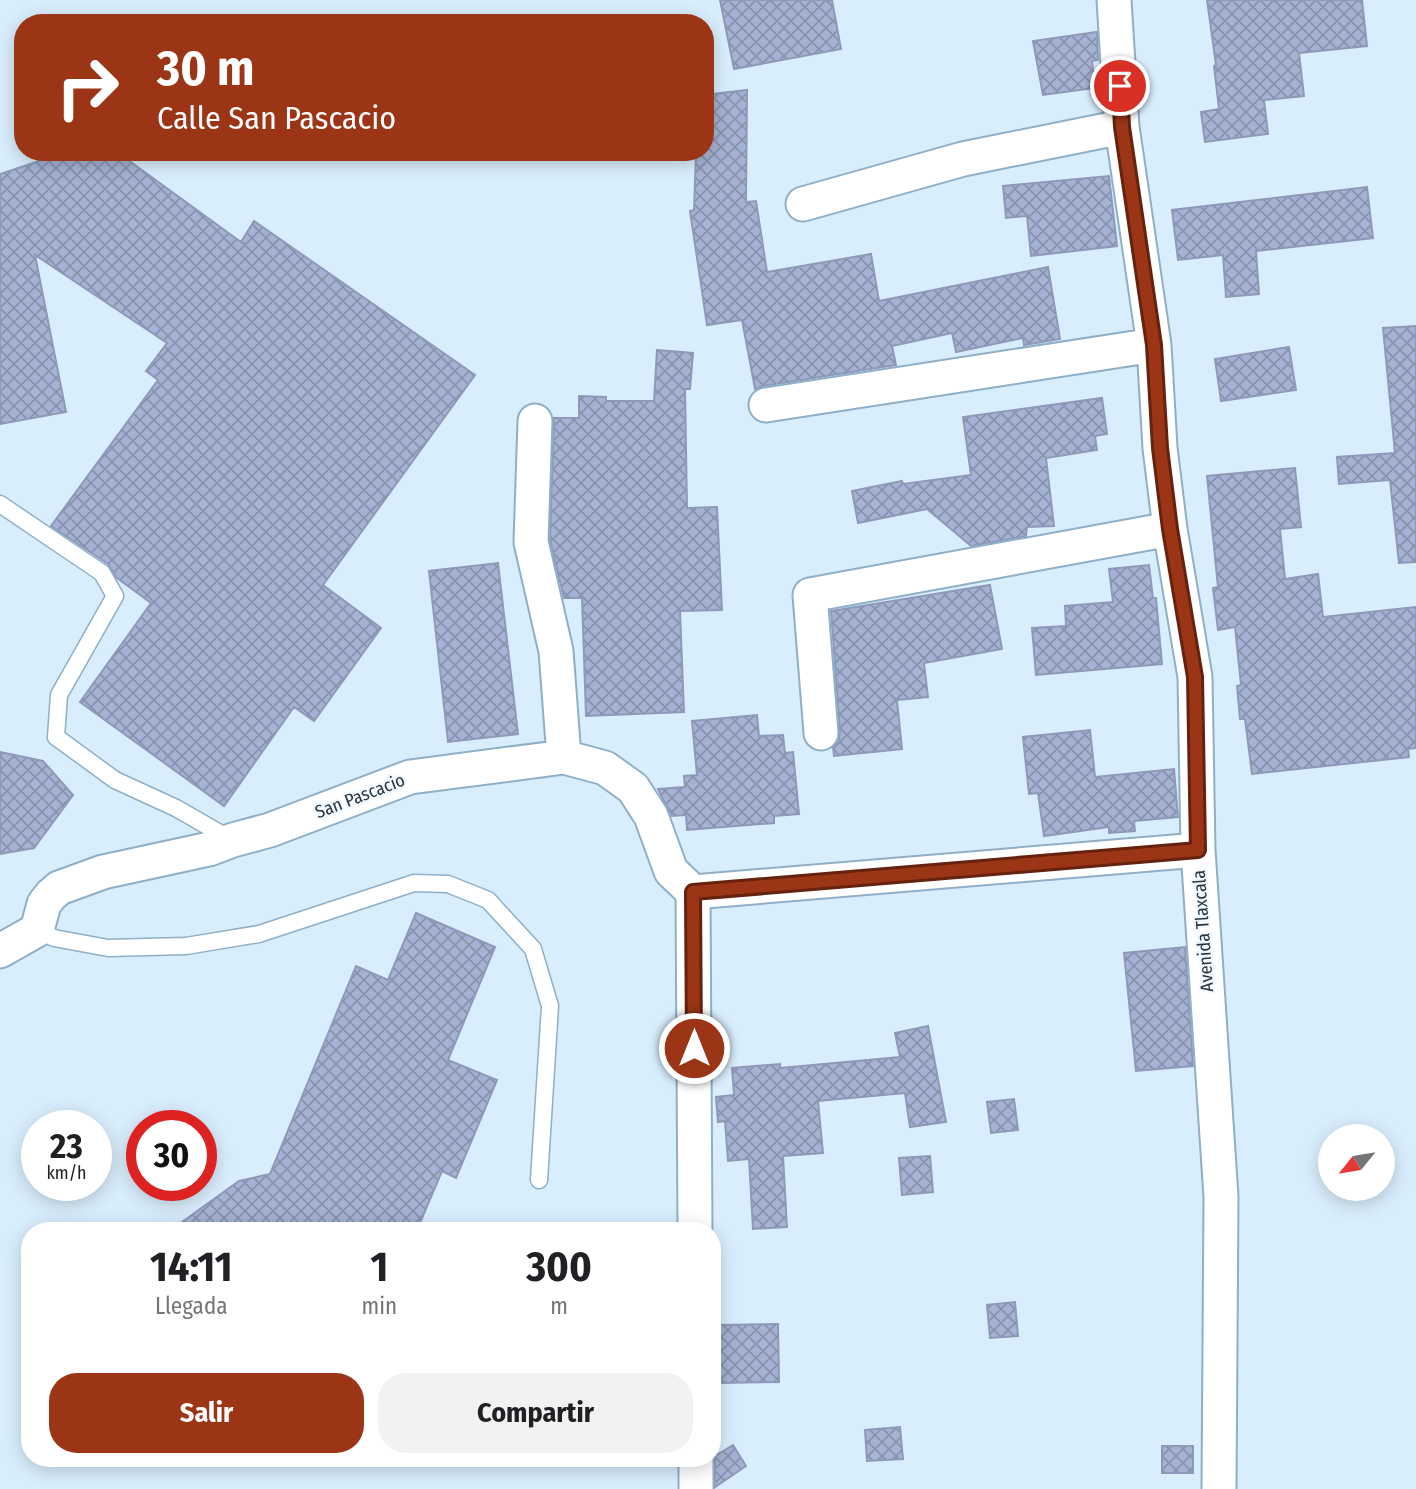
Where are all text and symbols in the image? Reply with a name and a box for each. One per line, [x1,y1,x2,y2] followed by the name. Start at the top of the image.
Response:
[157,39,255,98] text: 30 m
[42,42,133,133] icon: right
[1090,56,1150,116] pin
[1101,67,1139,105] icon: arrive
[157,99,396,137] text: Calle San Pascacio
[312,769,408,823] street label: San Pascacio
[1188,869,1218,993] street label: Avenida Tlaxcala
[657,1011,731,1085] position arrow
[126,1110,217,1201] speed limit sign: 30
[1318,1124,1395,1200] north arrow
[1318,1124,1395,1201] map controls
[50,1125,83,1167] text: 23
[46,1162,87,1184] text: km/h
[150,1242,232,1292] text: 14:11
[370,1242,388,1292] text: 1
[526,1242,592,1292] text: 300
[155,1292,227,1320] text: Llegada
[361,1292,397,1320] text: min
[550,1292,568,1320] text: m
[49,1373,364,1453] button: Salir
[378,1373,693,1453] button: Compartir

